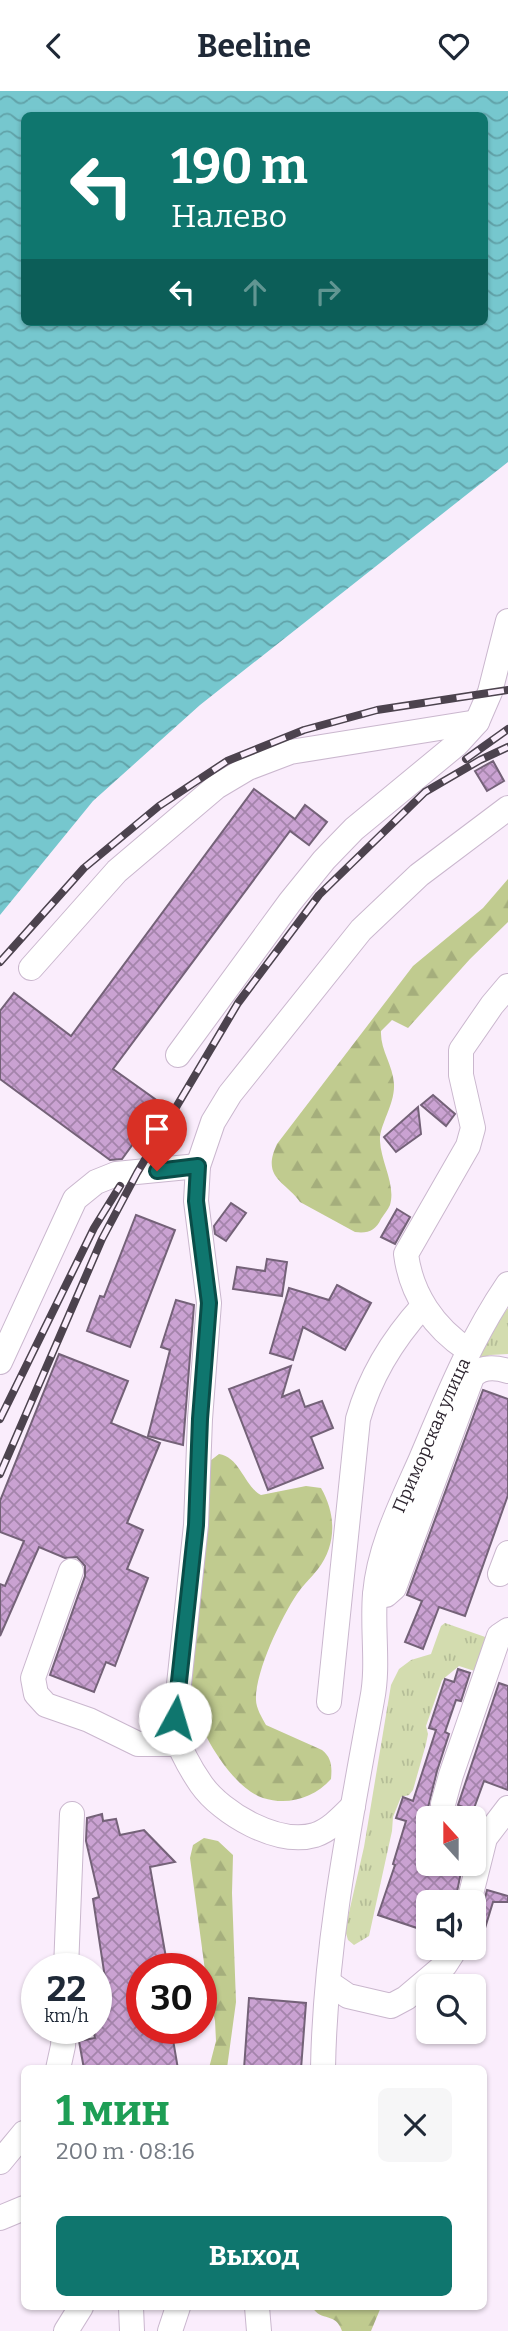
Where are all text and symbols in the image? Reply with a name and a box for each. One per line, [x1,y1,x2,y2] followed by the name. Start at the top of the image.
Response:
[35,27,73,65] icon: back
[197,27,311,65] text: Beeline
[435,27,473,65] icon: heart
[171,137,308,196] text: 190 m
[56,140,147,231] icon: left
[171,197,287,235] text: Налево
[163,273,201,311] icon: left
[236,273,274,311] icon: ahead
[309,273,347,311] icon: right
[127,1099,187,1171] pin
[138,1110,176,1148] icon: arrive
[388,1354,475,1516] street label: Приморская улица
[138,1681,212,1755] position arrow
[416,1806,486,1876] north arrow
[416,1806,486,2044] map controls
[416,1890,486,1960] button: sound
[126,1953,217,2044] speed limit sign: 30
[47,1968,86,2010] text: 22
[416,1974,486,2044] button: search
[44,2005,89,2027] text: km/h
[56,2086,170,2136] text: 1 мин
[378,2088,452,2162] button: close
[56,2137,195,2165] text: 200 m · 08:16
[56,2216,452,2296] button: Выход

